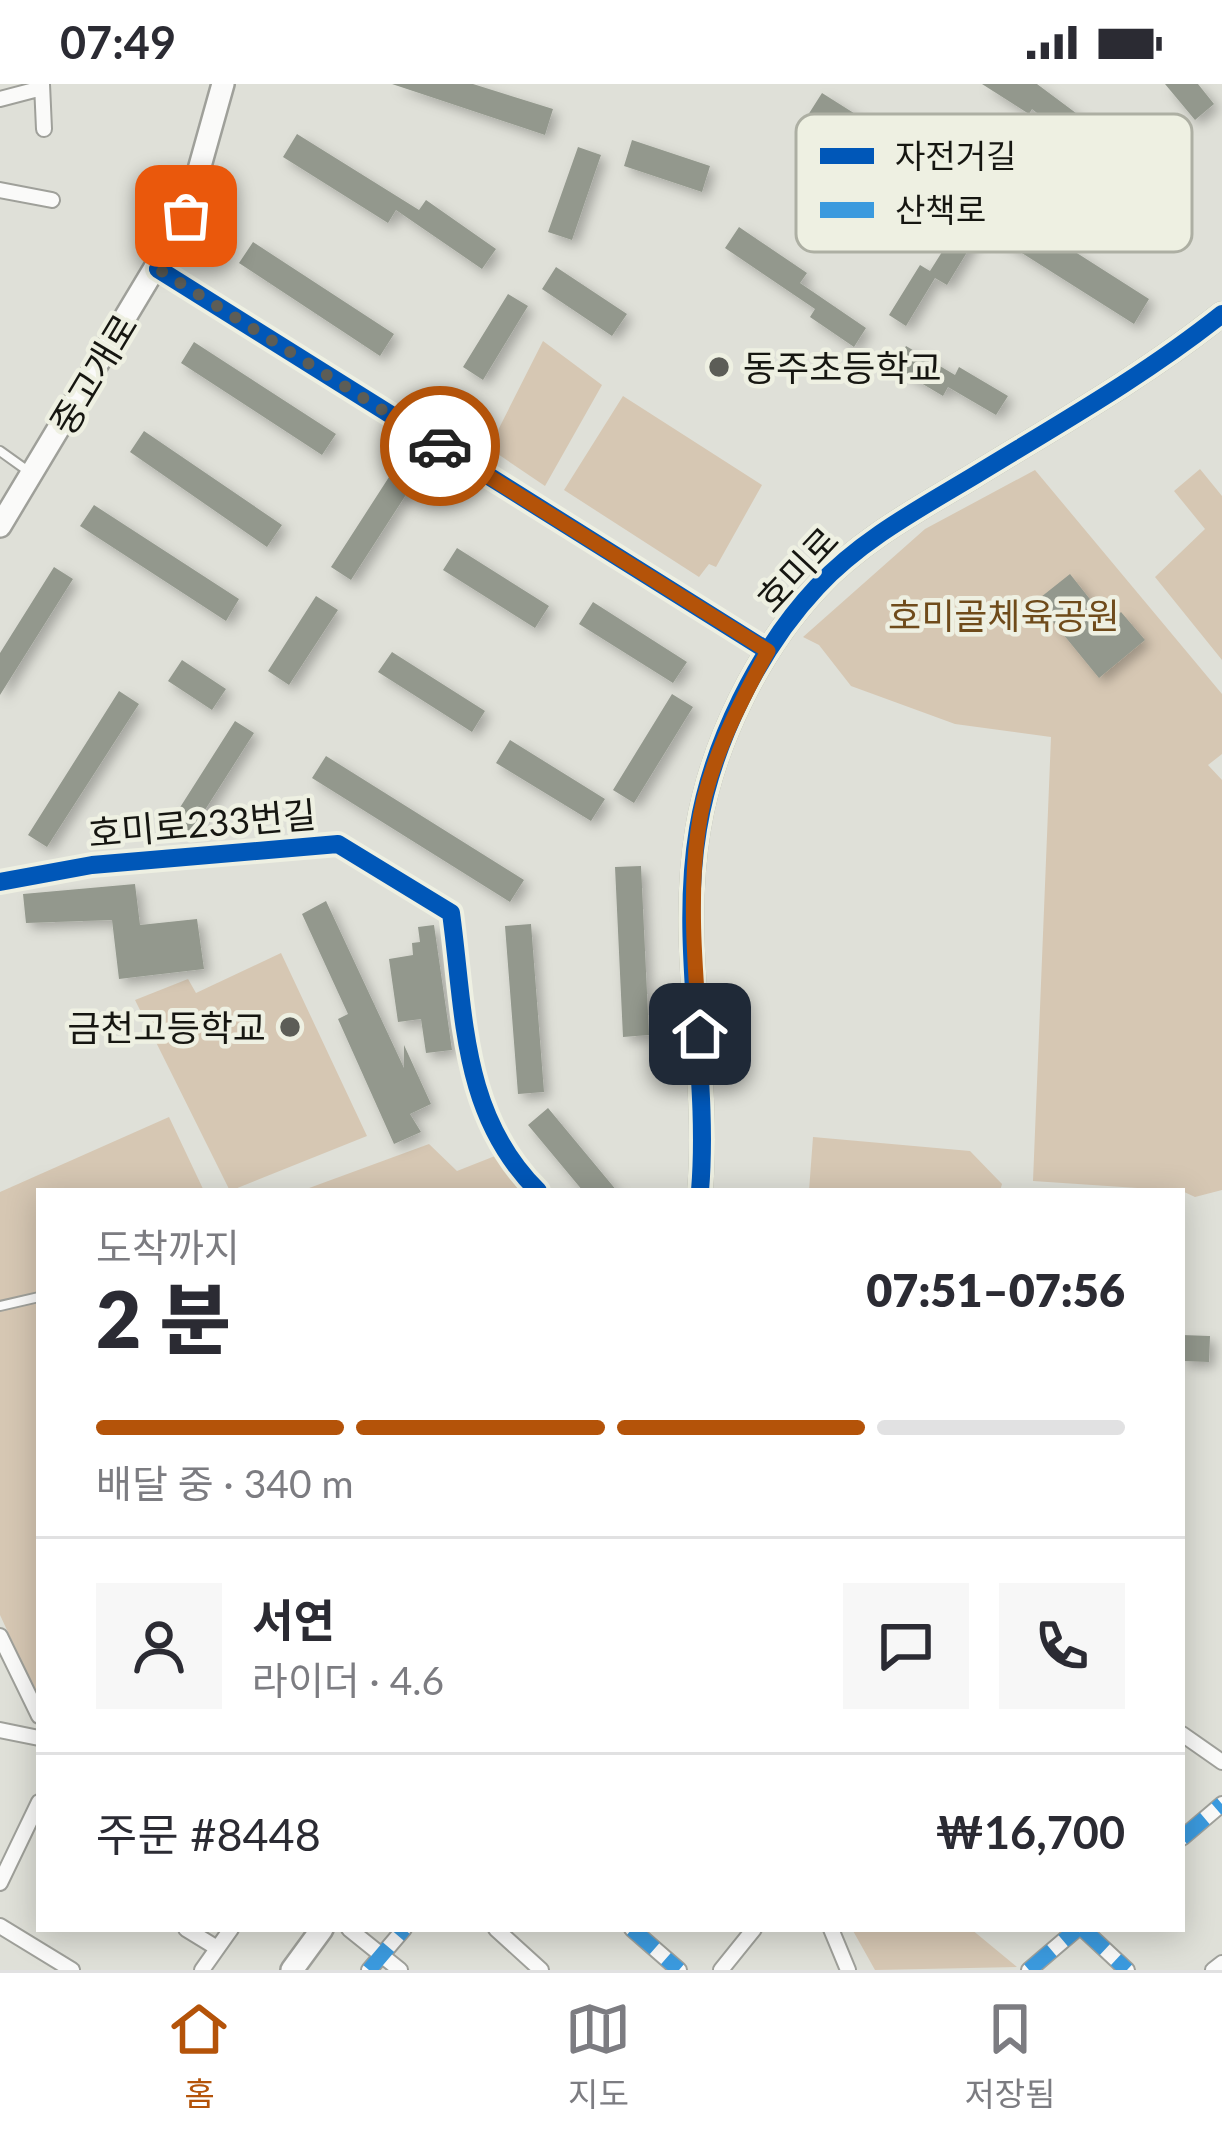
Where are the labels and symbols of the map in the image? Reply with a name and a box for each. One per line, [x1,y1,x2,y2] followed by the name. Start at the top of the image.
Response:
[796,114,1192,252] legend
[895,135,1016,175] text: 자전거길
[135,165,237,267] pin
[895,189,986,229] text: 산책로
[40,306,146,442] street label: 중고개로
[743,345,942,389] place label: 동주초등학교
[706,354,732,380] marker: 동주초등학교
[380,386,500,506] courier
[747,518,847,620] street label: 호미로
[888,593,1120,637] park label: 호미골체육공원
[86,791,318,855] street label: 호미로233번길
[649,983,751,1085] pin
[67,1005,266,1049] place label: 금천고등학교
[277,1014,303,1040] marker: 금천고등학교

